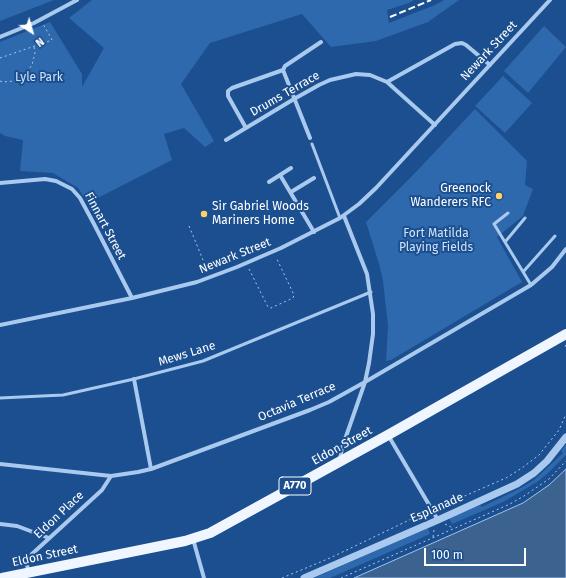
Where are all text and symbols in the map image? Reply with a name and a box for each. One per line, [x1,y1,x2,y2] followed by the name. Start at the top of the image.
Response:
[12,12,52,52] north arrow
[458,18,520,84] street label: Newark Street
[33,35,46,49] text: N
[248,68,322,120] street label: Drums Terrace
[15,71,63,85] park label: Lyle Park
[410,182,491,210] place label: Greenock Wanderers RFC
[81,190,129,262] street label: Finnart Street
[494,191,504,201] marker: Greenock Wanderers RFC
[212,200,309,228] place label: Sir Gabriel Woods Mariners Home
[199,209,209,219] marker: Sir Gabriel Woods Mariners Home
[399,227,473,255] park label: Fort Matilda Playing Fields
[197,235,273,277] street label: Newark Street
[157,338,217,370] street label: Mews Lane
[256,379,338,425] street label: Octavia Terrace
[309,424,375,468] street label: Eldon Street
[279,477,311,495] road number: A770
[31,488,87,542] street label: Eldon Place
[408,490,466,526] street label: Esplanade
[426,540,528,566] scale bar
[11,542,79,570] street label: Eldon Street
[431,548,463,562] text: 100 m

